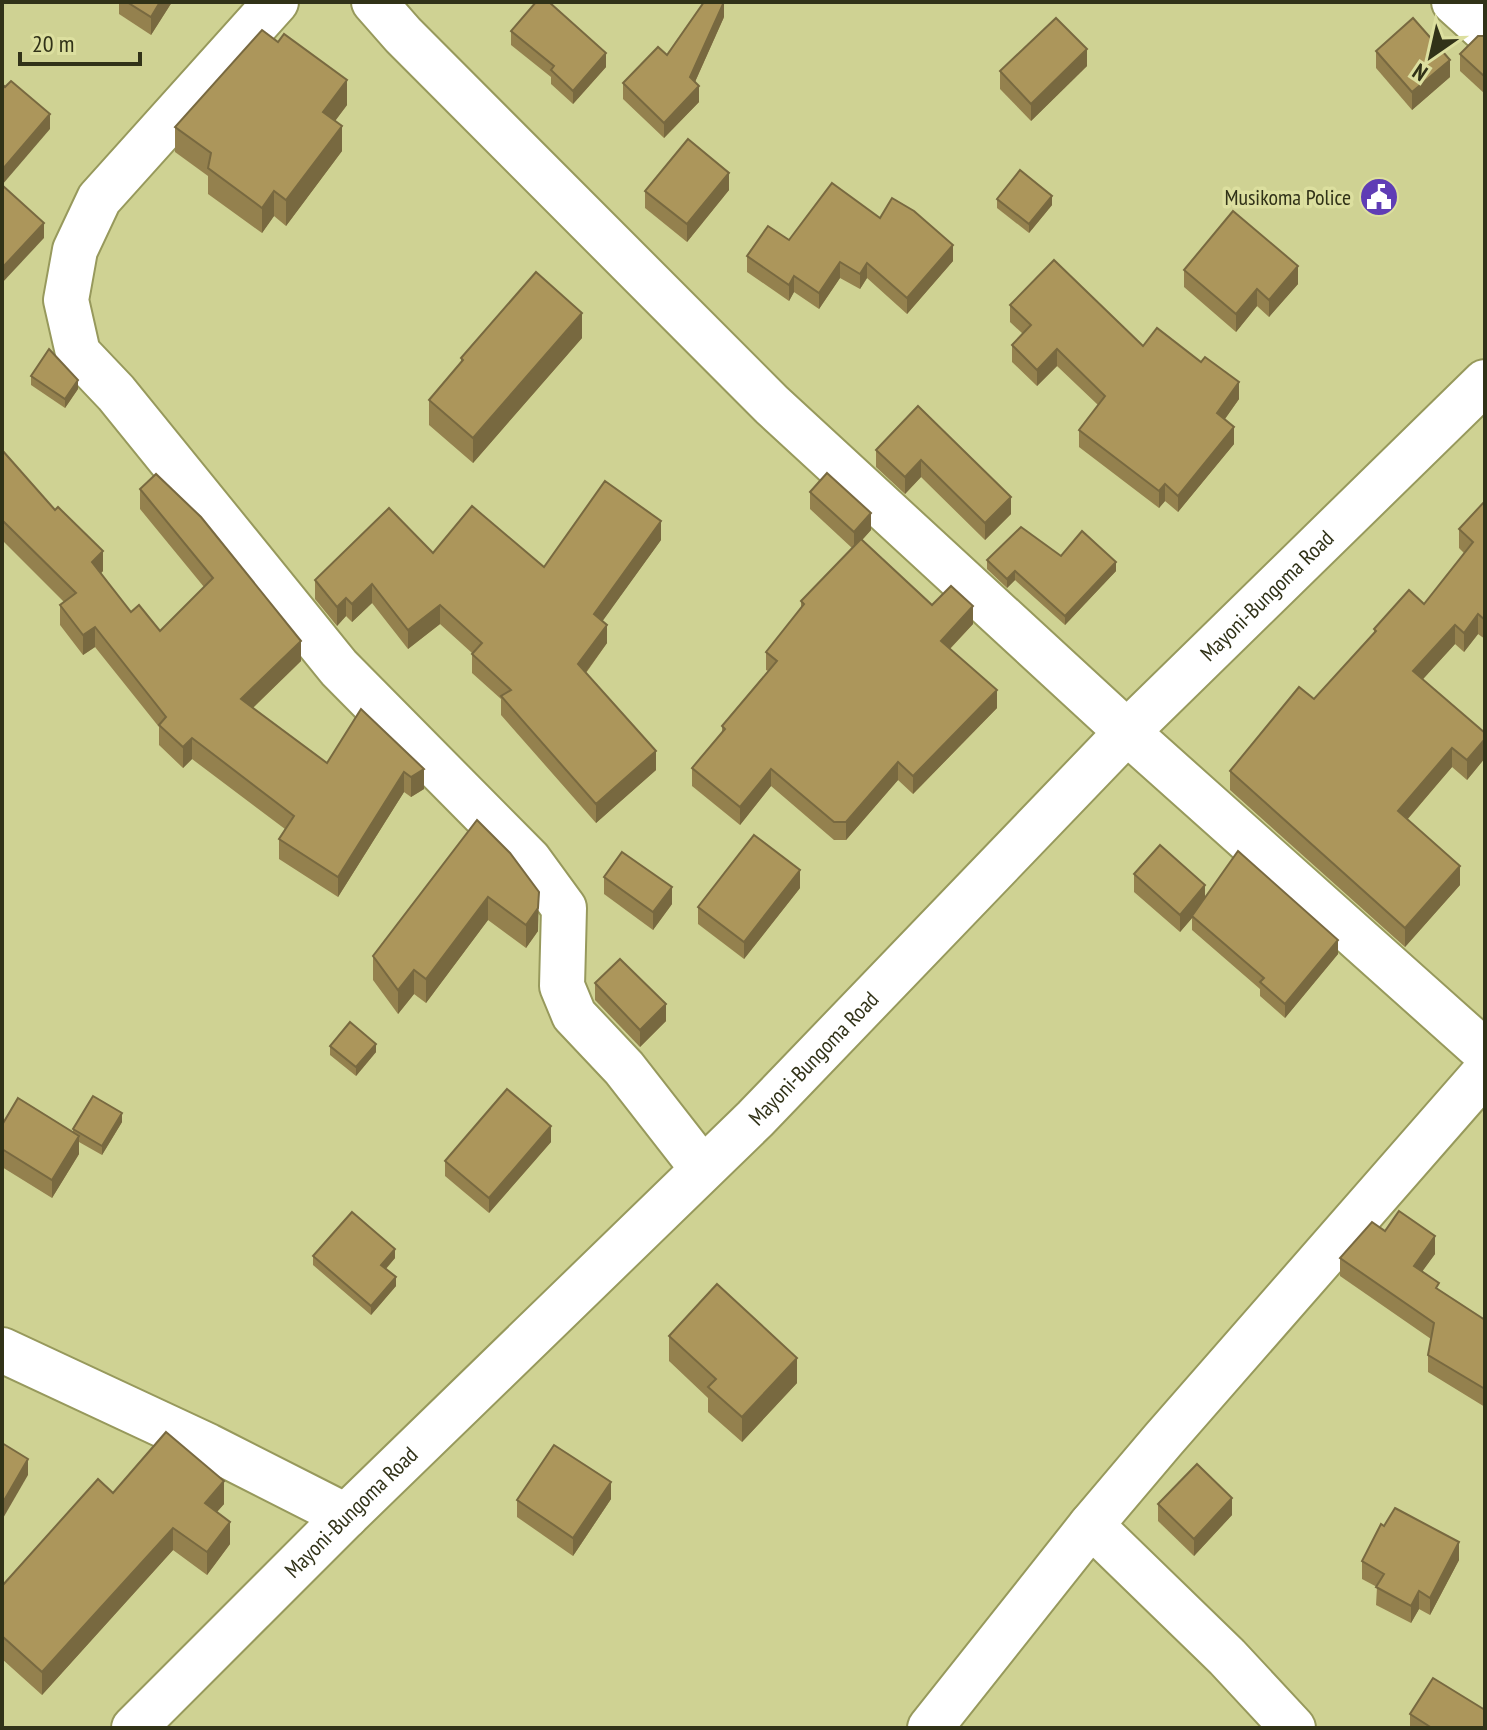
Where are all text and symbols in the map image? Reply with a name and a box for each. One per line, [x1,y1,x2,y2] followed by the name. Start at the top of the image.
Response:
[20,16,140,66] scale bar
[1391,16,1471,96] north arrow
[32,28,74,59] text: 20 m
[1407,58,1433,88] text: N
[1358,176,1400,218] public building icon: Musikoma Police
[1224,183,1351,211] place label: Musikoma Police
[1194,524,1339,667] street label: Mayoni-Bungoma Road
[742,985,884,1131] street label: Mayoni-Bungoma Road
[278,1441,423,1584] street label: Mayoni-Bungoma Road

